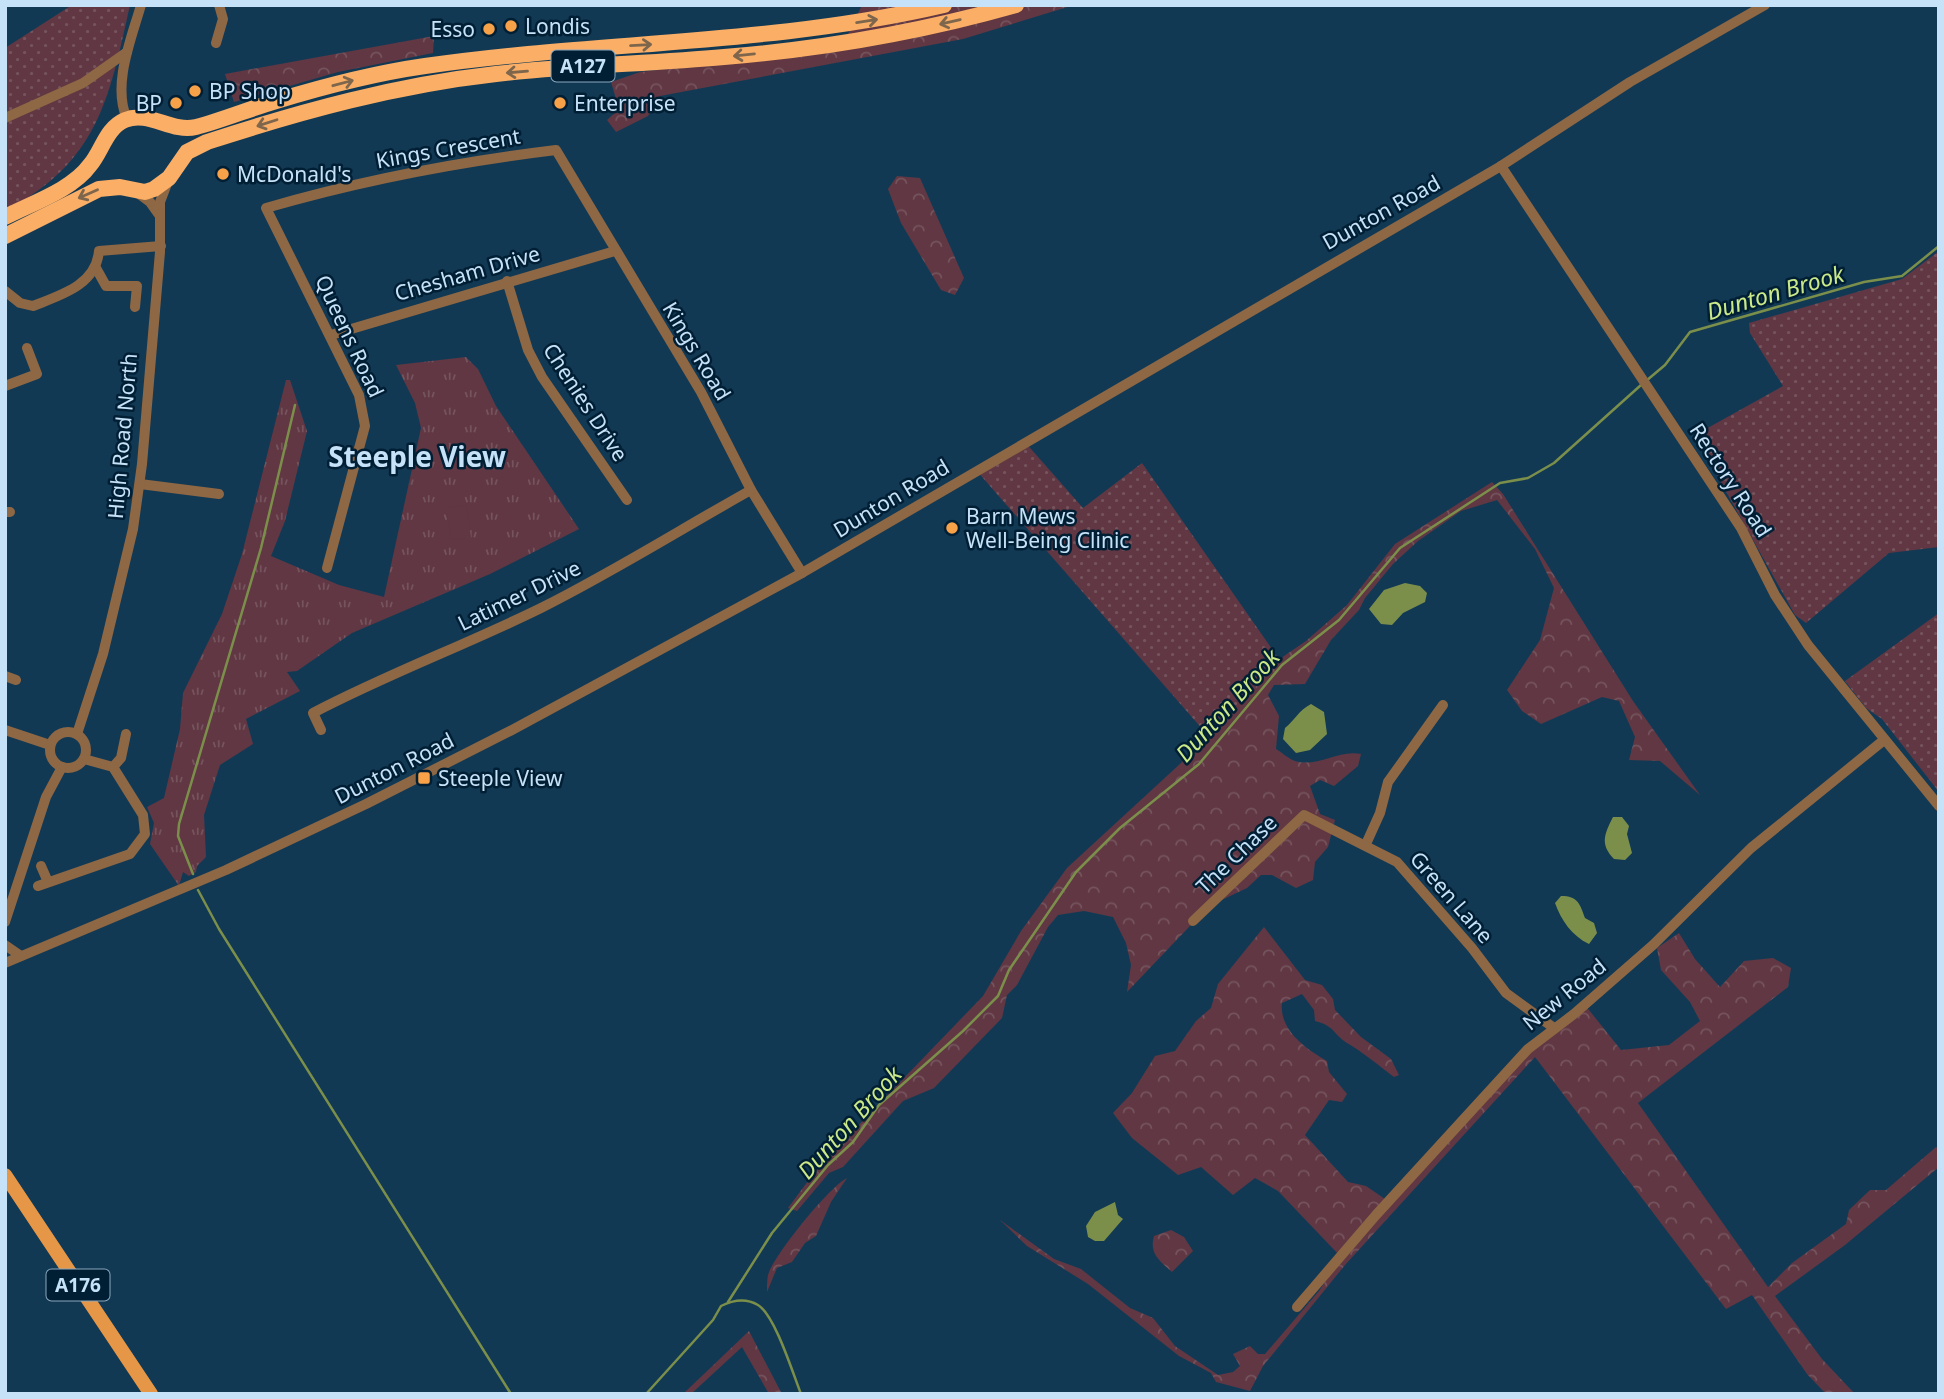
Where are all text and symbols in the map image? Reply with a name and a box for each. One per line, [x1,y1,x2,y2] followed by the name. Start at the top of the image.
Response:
[525,12,590,40] place label: Londis
[855,14,877,27] one-way arrow
[431,15,475,43] place label: Esso
[939,16,962,29] one-way arrow
[503,18,519,34] marker: Londis
[481,21,497,37] marker: Esso
[629,39,652,52] one-way arrow
[733,49,756,62] one-way arrow
[552,50,614,82] road number: A127
[506,65,529,78] one-way arrow
[331,76,353,89] one-way arrow
[209,77,291,105] place label: BP Shop
[187,83,203,99] marker: BP Shop
[136,89,162,117] place label: BP
[574,89,676,117] place label: Enterprise
[168,95,184,111] marker: BP
[552,95,568,111] marker: Enterprise
[256,117,278,130] one-way arrow
[374,121,523,174] street label: Kings Crescent
[237,160,351,188] place label: McDonald's
[215,166,231,182] marker: McDonald's
[1317,168,1445,256] street label: Dunton Road
[77,188,99,201] one-way arrow
[391,239,543,307] street label: Chesham Drive
[1703,257,1849,327] water label: Dunton Brook
[309,270,391,402] street label: Queens Road
[657,297,737,405] street label: Kings Road
[537,337,635,467] street label: Chenies Drive
[101,352,143,520] street label: High Road North
[1684,418,1778,542] street label: Rectory Road
[328,437,506,475] district label: Steeple View
[828,452,954,544] street label: Dunton Road
[966,502,1129,554] place label: Barn Mews Well-Being Clinic
[944,520,960,536] marker: Barn Mews Well-Being Clinic
[453,553,585,637] street label: Latimer Drive
[1168,640,1287,768] water label: Dunton Brook
[330,726,458,810] street label: Dunton Road
[438,764,563,792] place label: Steeple View
[416,770,432,786] marker: Steeple View
[1190,809,1282,899] street label: The Chase
[1404,845,1500,949] street label: Green Lane
[1516,952,1612,1036] street label: New Road
[790,1057,909,1185] water label: Dunton Brook
[46,1270,110,1301] road number: A176

